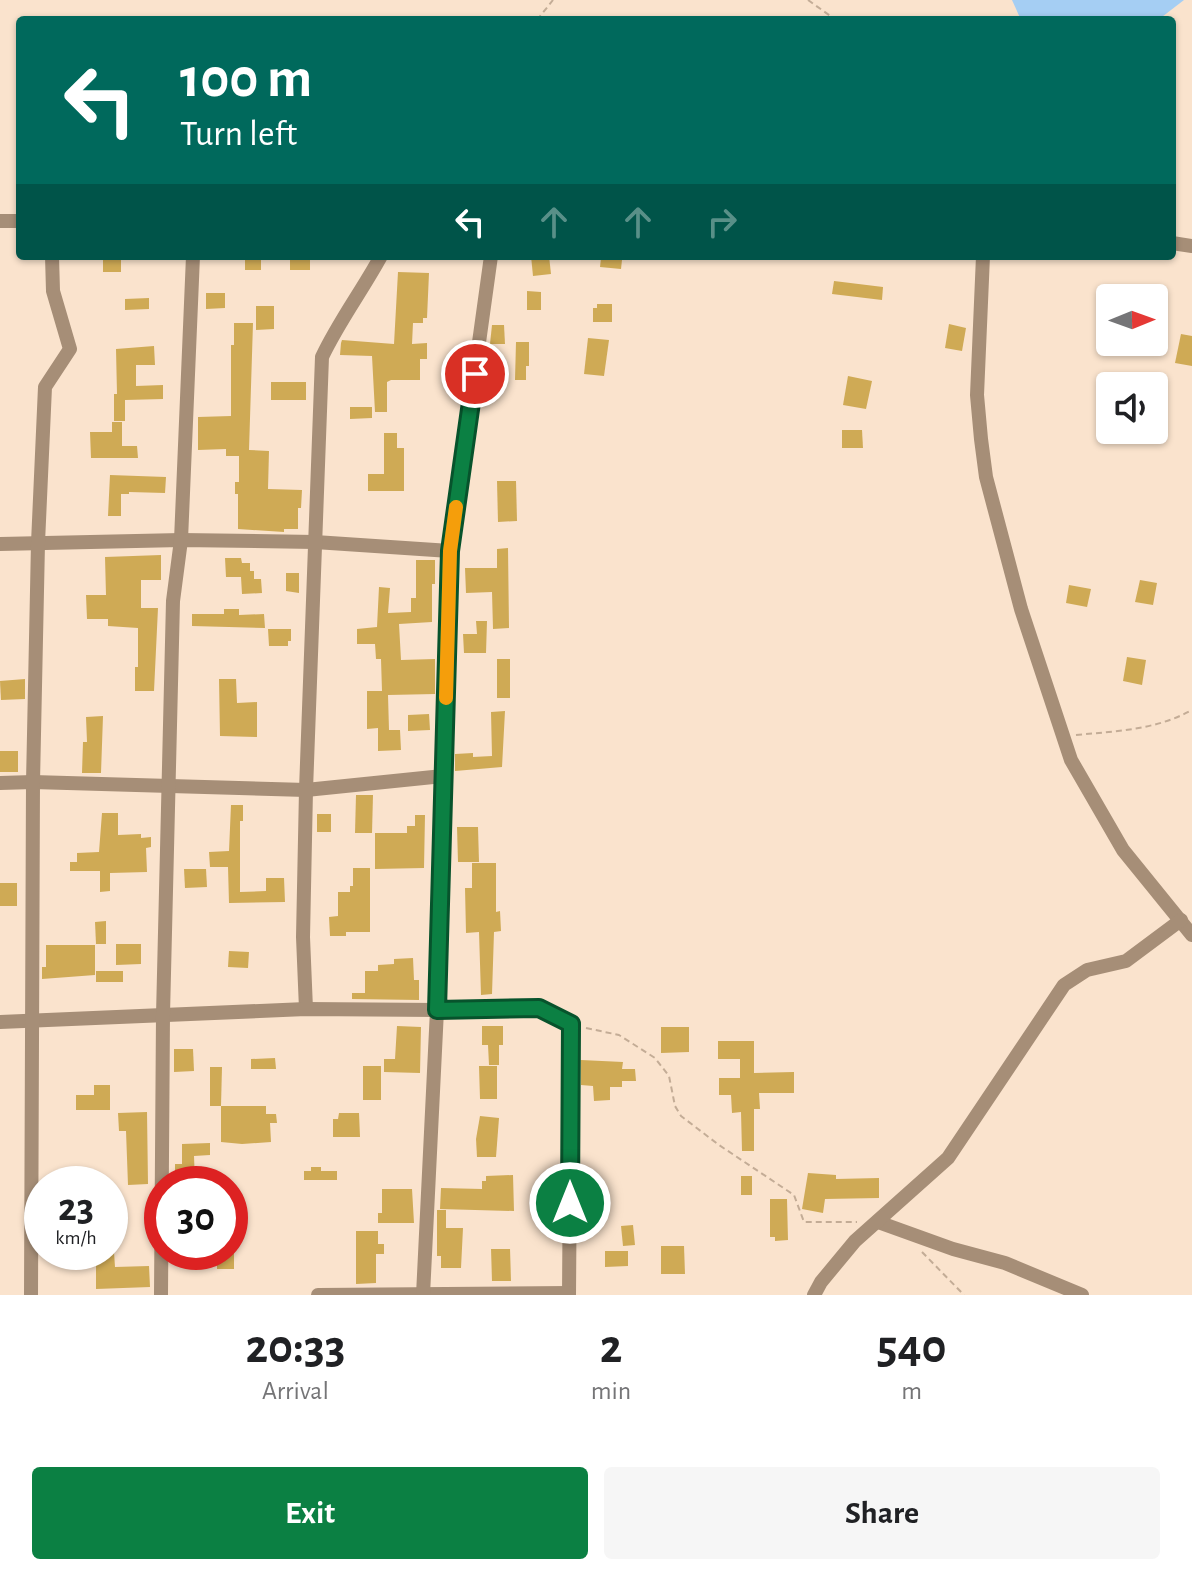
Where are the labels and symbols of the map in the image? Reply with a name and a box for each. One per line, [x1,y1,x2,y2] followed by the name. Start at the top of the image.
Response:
[1096,284,1168,356] north arrow
[441,340,509,408] pin
[528,1161,612,1245] position arrow
[144,1166,248,1270] speed limit sign: 30

